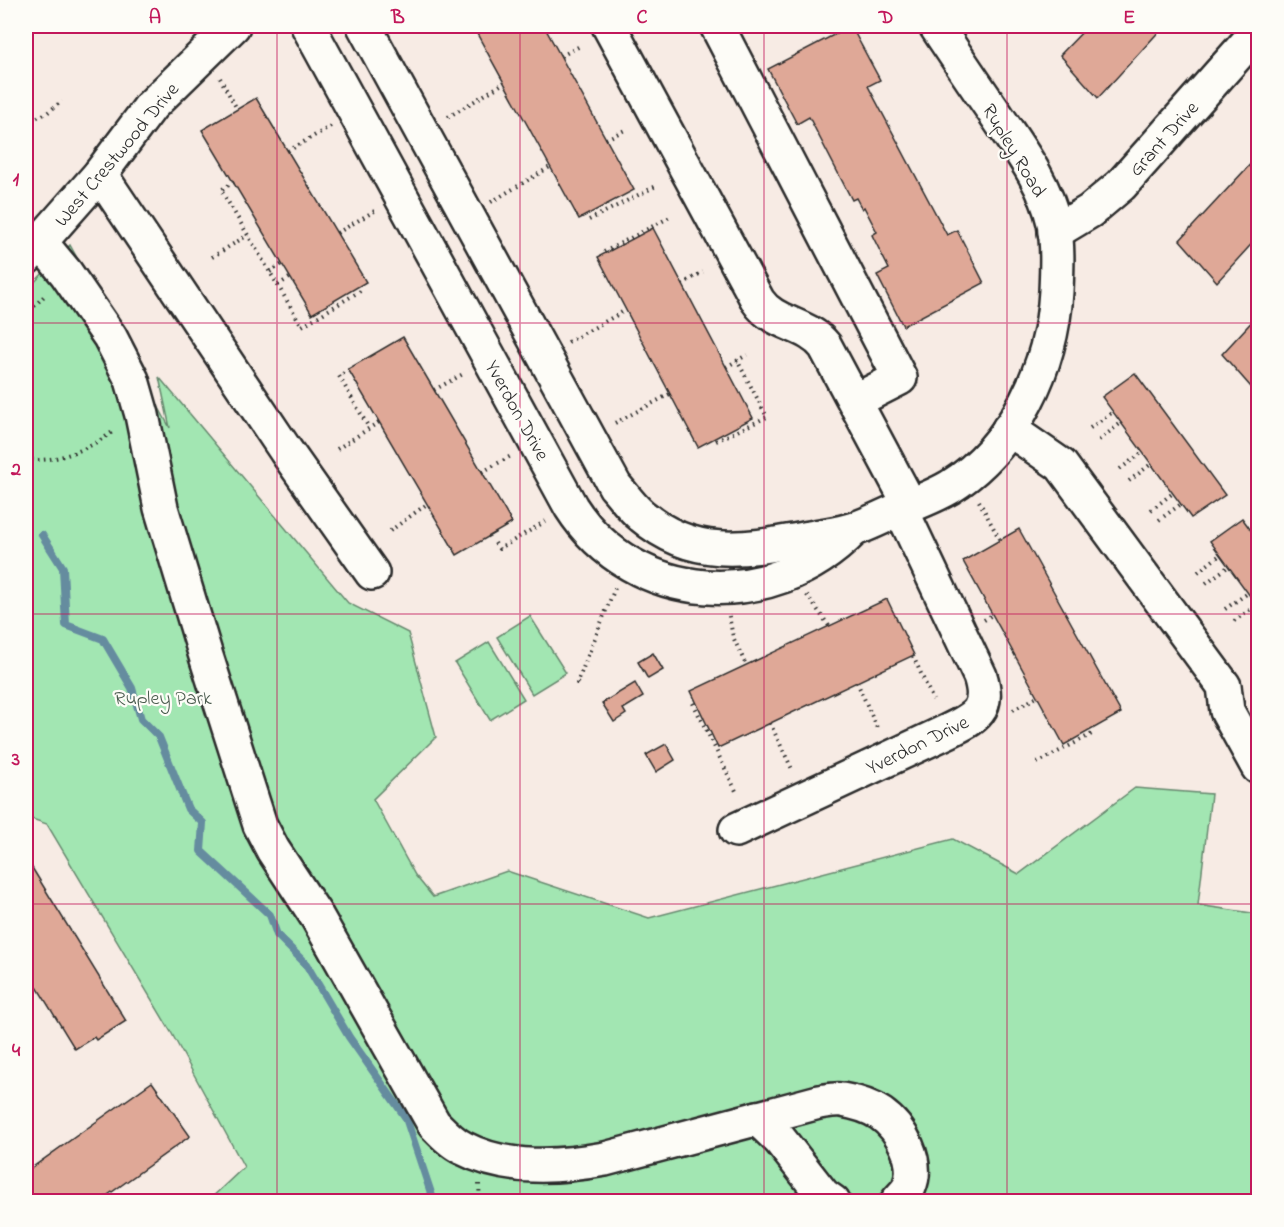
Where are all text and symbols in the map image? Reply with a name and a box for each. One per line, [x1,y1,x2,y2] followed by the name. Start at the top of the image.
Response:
[149,4,161,33] text: A
[390,4,405,33] text: B
[637,4,648,33] text: C
[878,4,893,33] text: D
[1123,4,1135,33] text: E
[49,77,187,234] street label: West Crestwood Drive
[1123,95,1207,184] street label: Grant Drive
[973,99,1052,204] street label: Rupley Road
[13,166,20,195] text: 1
[476,356,555,467] street label: Yverdon Drive
[10,456,21,485] text: 2
[114,685,212,714] park label: Rupley Park
[862,709,974,784] street label: Yverdon Drive
[11,746,20,775] text: 3
[12,1037,21,1066] text: 4

